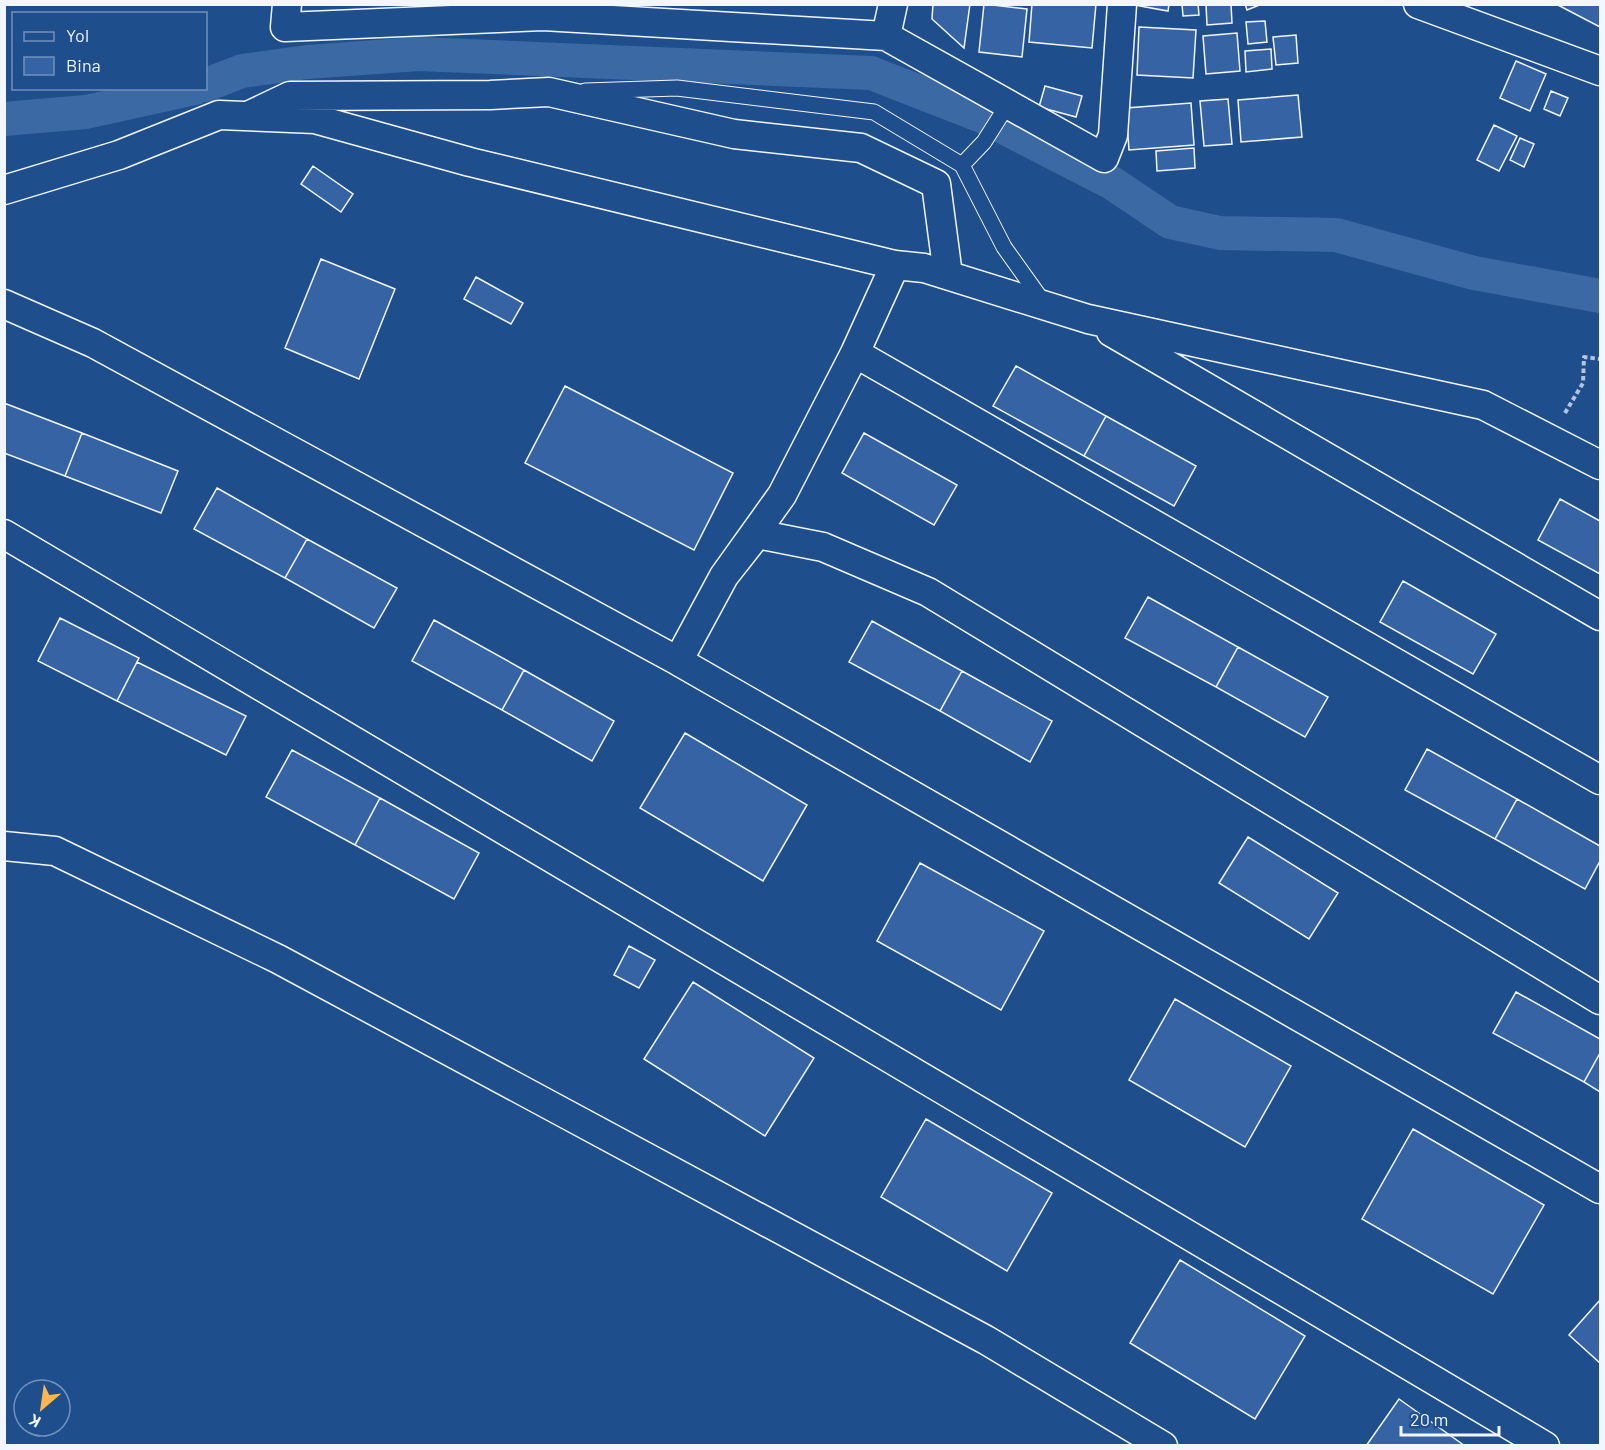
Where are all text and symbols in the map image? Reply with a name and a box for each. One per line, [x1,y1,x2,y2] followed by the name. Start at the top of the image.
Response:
[12,12,207,90] legend
[66,24,89,46] text: Yol
[66,54,101,76] text: Bina
[12,1378,72,1438] north arrow
[1401,1399,1498,1437] scale bar
[1410,1408,1448,1430] text: 20 m
[25,1411,43,1432] text: K

